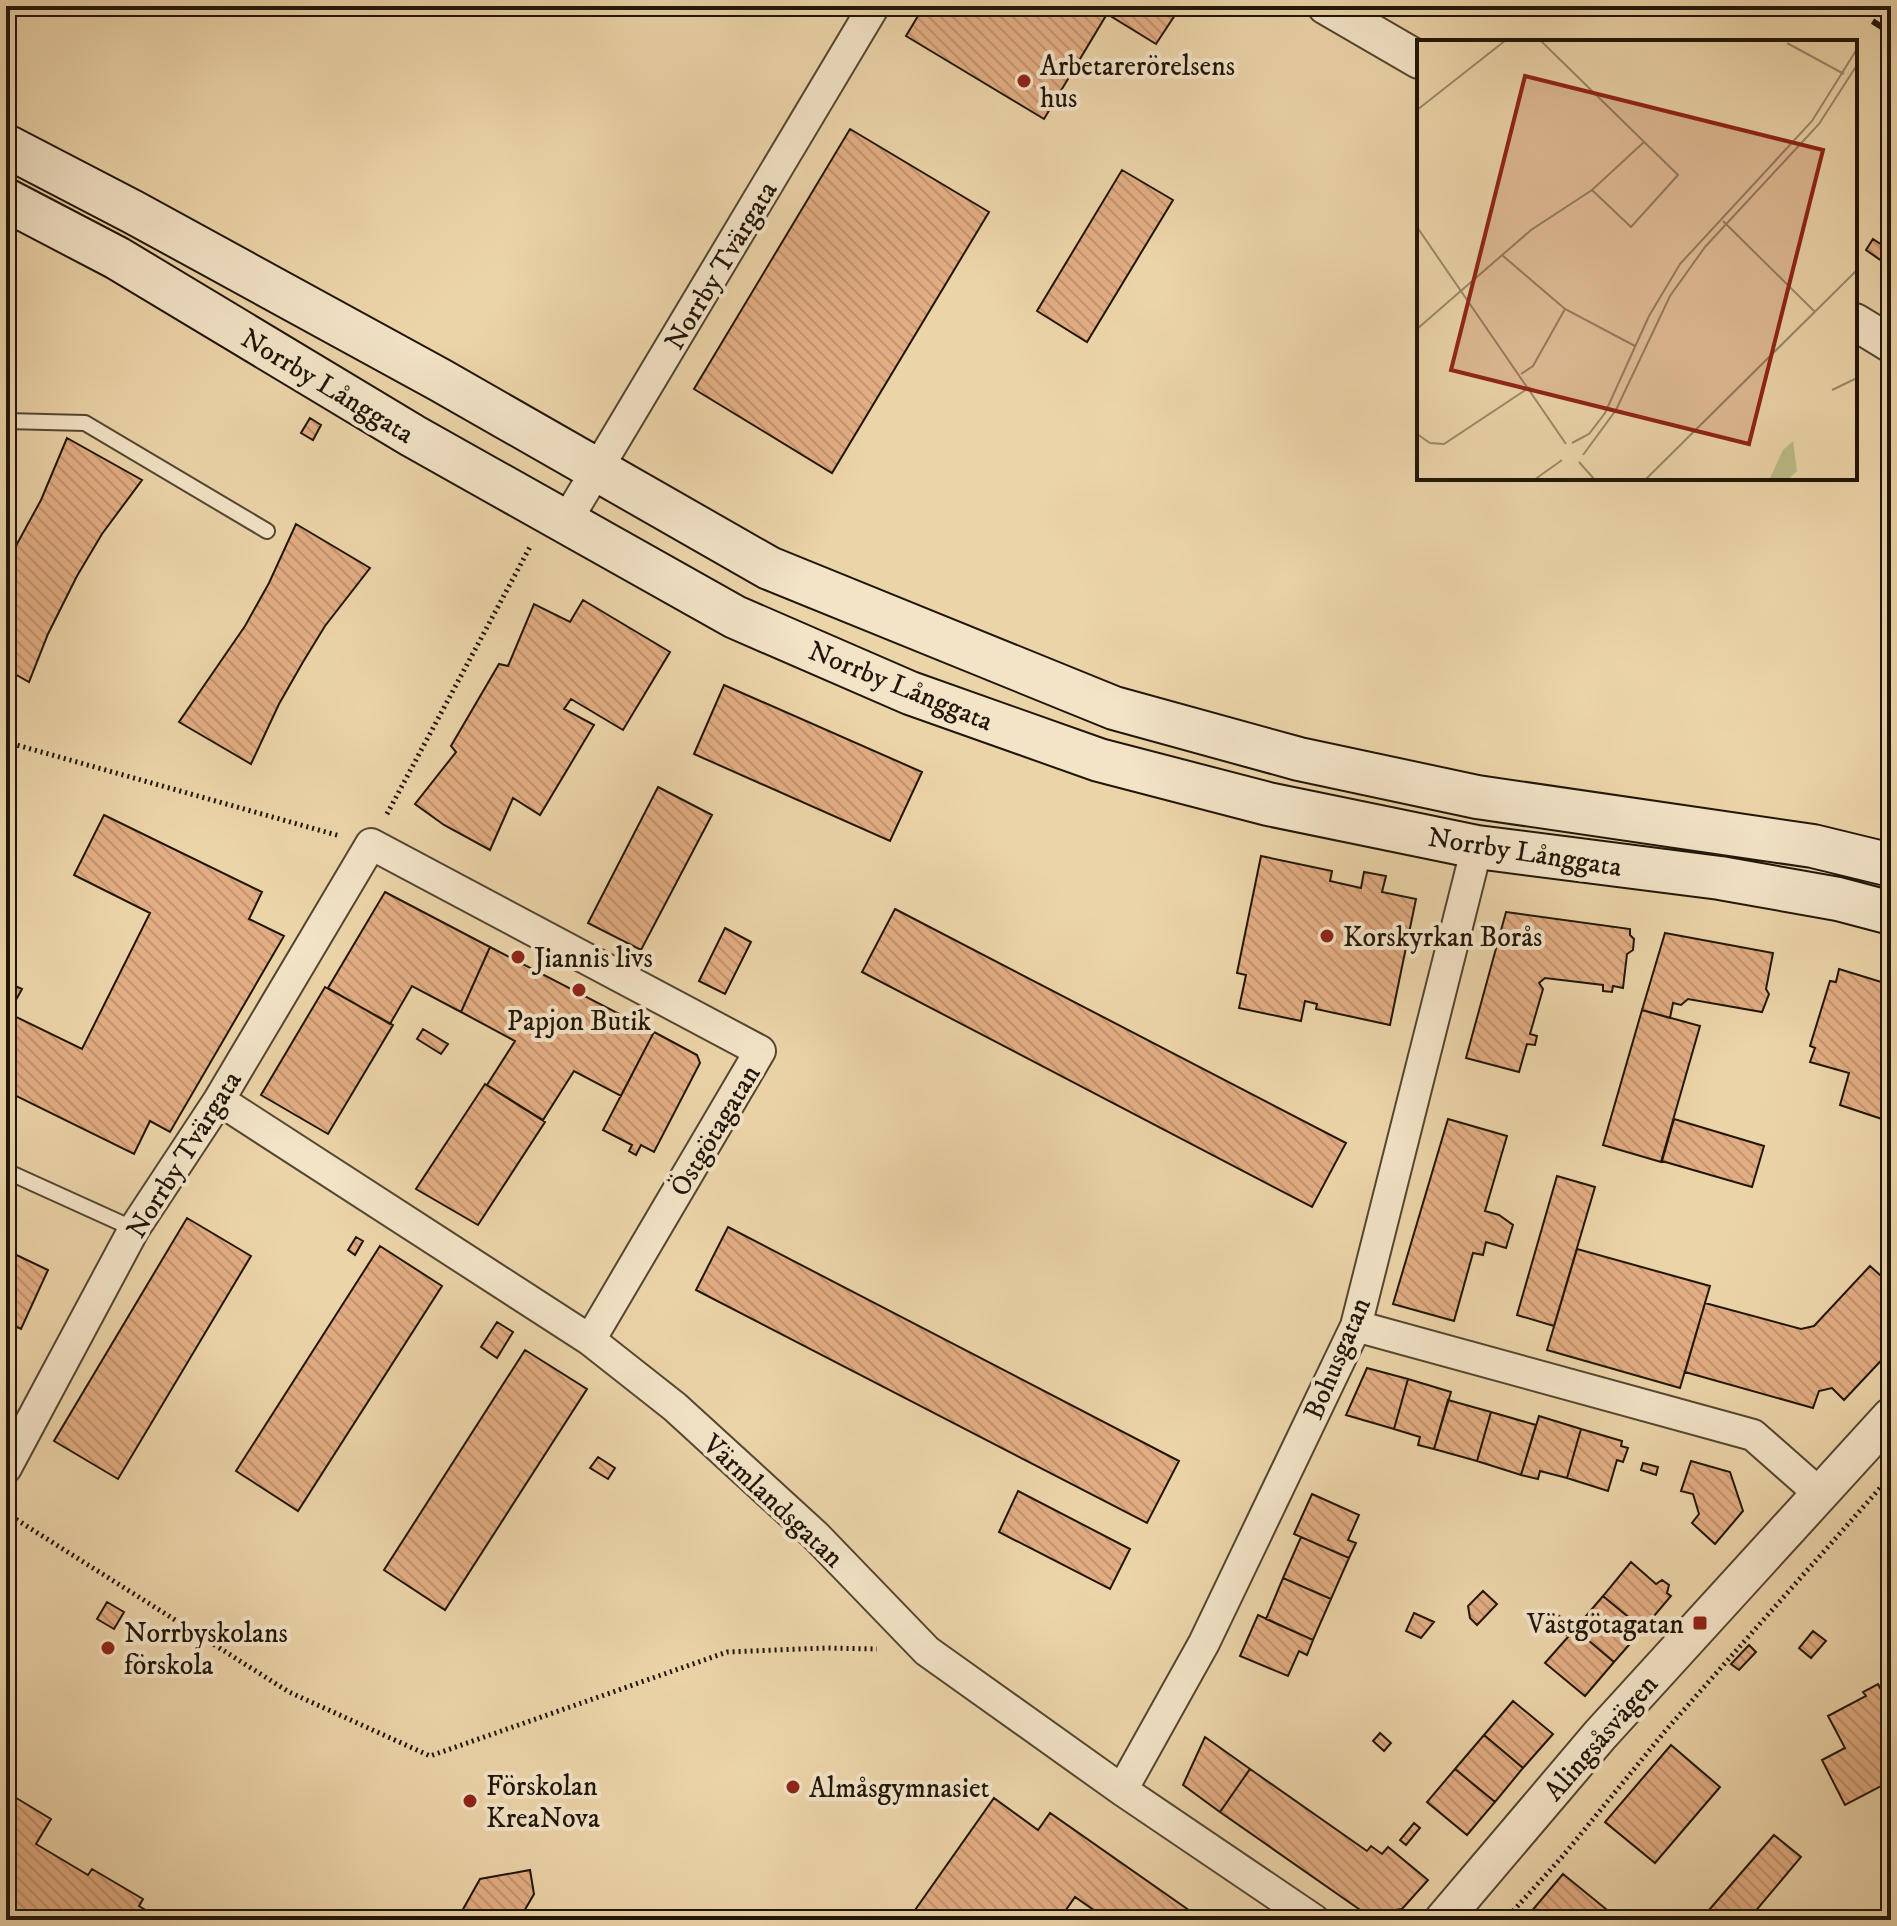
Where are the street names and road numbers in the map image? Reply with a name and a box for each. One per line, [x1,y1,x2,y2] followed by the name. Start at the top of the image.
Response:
[657,175,785,357] street label: Norrby Tvärgata
[234,321,420,452] street label: Norrby Långgata
[803,633,998,739] street label: Norrby Långgata
[1425,820,1624,885] street label: Norrby Långgata
[662,1058,768,1203] street label: Östgötagatan
[119,1065,250,1245] street label: Norrby Tvärgata
[1296,1292,1379,1425] street label: Bohusgatan
[694,1426,851,1576] street label: Värmlandsgatan
[1537,1667,1666,1808] street label: Alingsåsvägen

